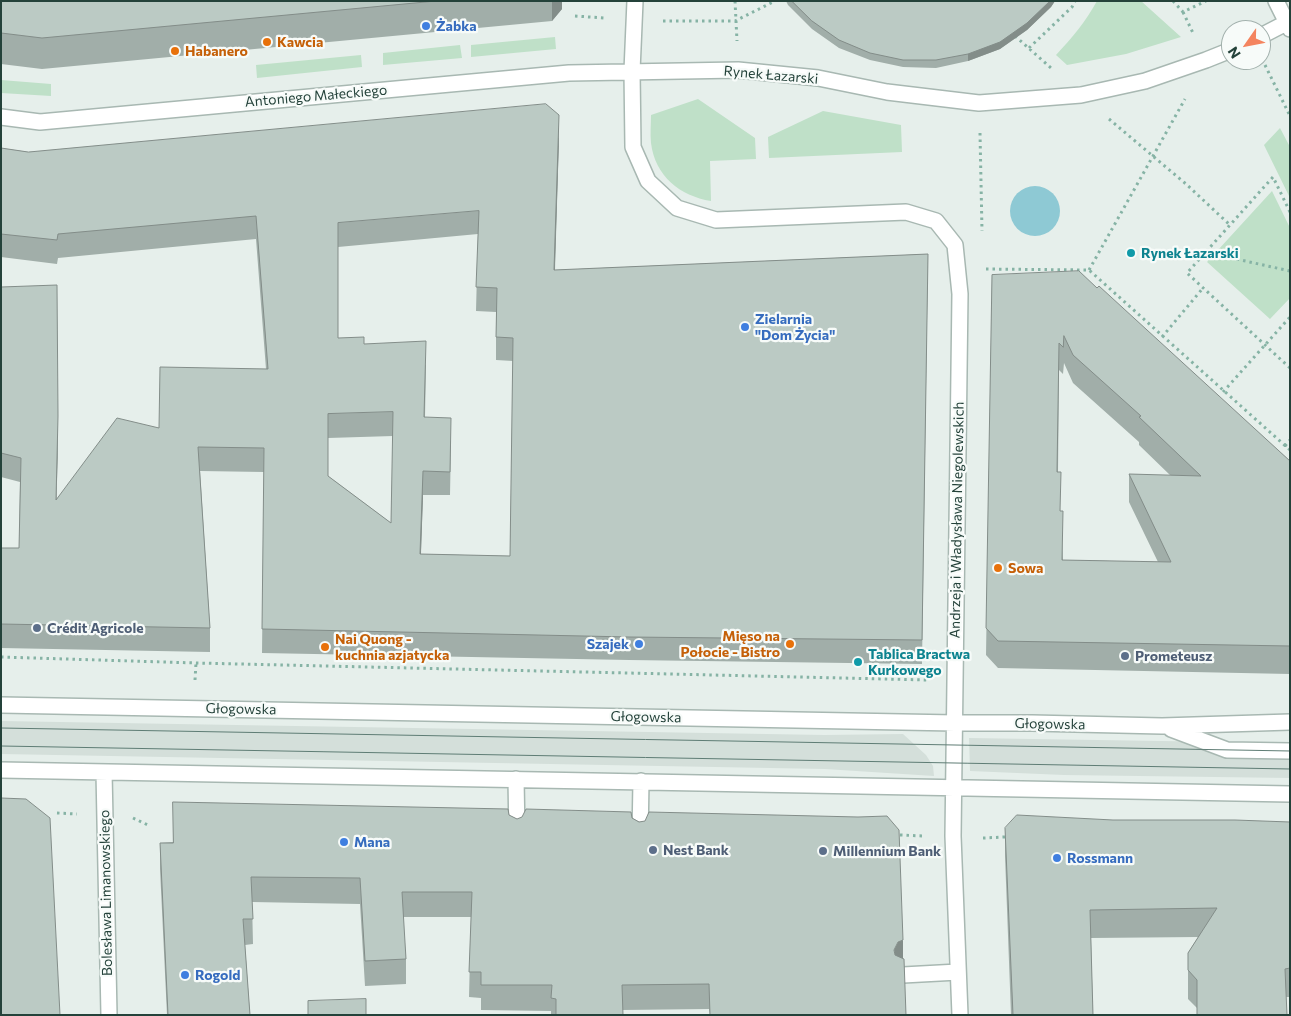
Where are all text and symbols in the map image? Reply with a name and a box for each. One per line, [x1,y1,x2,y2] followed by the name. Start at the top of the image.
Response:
[436,18,477,34] place label: Żabka
[420,20,432,32] marker: Żabka
[1221,20,1271,70] north arrow
[277,34,323,50] place label: Kawcia
[261,36,273,48] marker: Kawcia
[185,43,248,59] place label: Habanero
[1224,44,1244,62] text: N
[169,45,181,57] marker: Habanero
[723,62,819,88] street label: Rynek Łazarski
[244,81,388,111] street label: Antoniego Małeckiego
[1141,245,1239,261] place label: Rynek Łazarski
[1125,247,1137,259] marker: Rynek Łazarski
[755,311,835,344] place label: Zielarnia "Dom Życia"
[739,321,751,333] marker: Zielarnia "Dom Życia"
[947,401,967,639] street label: Andrzeja i Władysława Niegolewskich
[1008,560,1043,576] place label: Sowa
[992,562,1004,574] marker: Sowa
[47,620,144,636] place label: Crédit Agricole
[31,622,43,634] marker: Crédit Agricole
[681,628,780,660] place label: Mięso na Połocie - Bistro
[335,631,449,664] place label: Nai Quong - kuchnia azjatycka
[587,636,629,652] place label: Szajek
[633,638,645,650] marker: Szajek
[784,638,796,650] marker: Mięso na Połocie - Bistro
[319,641,331,653] marker: Nai Quong - kuchnia azjatycka
[868,646,970,679] place label: Tablica Bractwa Kurkowego
[1135,648,1213,664] place label: Prometeusz
[1119,650,1131,662] marker: Prometeusz
[852,656,864,668] marker: Tablica Bractwa Kurkowego
[205,700,277,718] street label: Głogowska
[610,708,682,726] street label: Głogowska
[1014,715,1086,733] street label: Głogowska
[96,810,116,976] street label: Bolesława Limanowskiego
[354,834,390,850] place label: Mana
[338,836,350,848] marker: Mana
[663,842,729,858] place label: Nest Bank
[833,843,941,859] place label: Millennium Bank
[647,844,659,856] marker: Nest Bank
[817,845,829,857] marker: Millennium Bank
[1067,850,1133,866] place label: Rossmann
[1051,852,1063,864] marker: Rossmann
[195,967,240,983] place label: Rogold
[179,969,191,981] marker: Rogold

